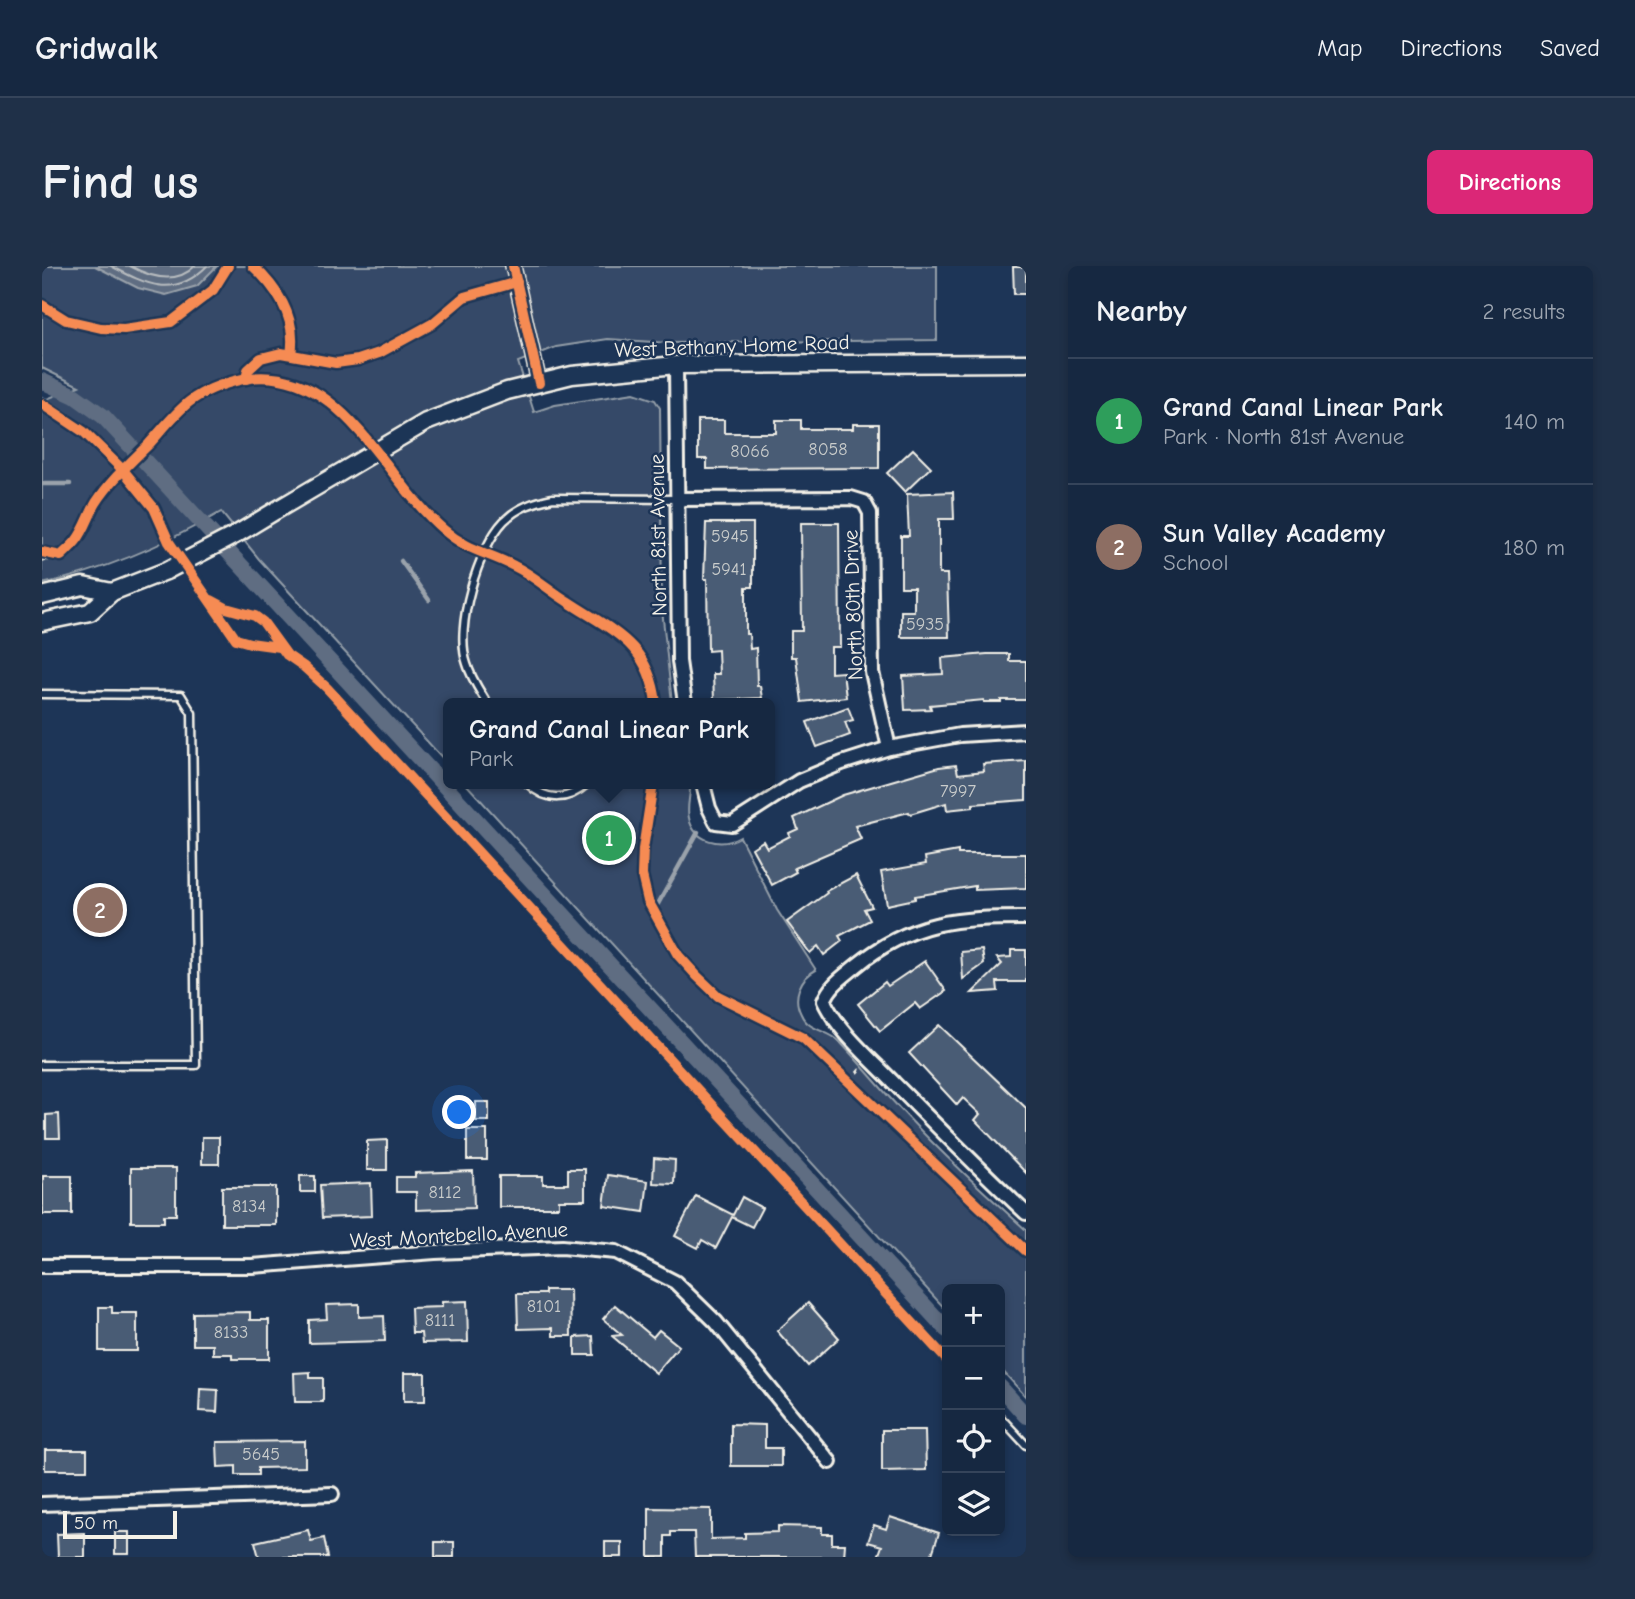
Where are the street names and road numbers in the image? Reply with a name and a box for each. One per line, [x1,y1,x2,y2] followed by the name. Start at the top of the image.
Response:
[614,330,850,362] street label: West Bethany Home Road
[645,454,671,616] street label: North 81st Avenue
[838,529,868,681] street label: North 80th Drive
[349,1217,569,1253] street label: West Montebello Avenue

